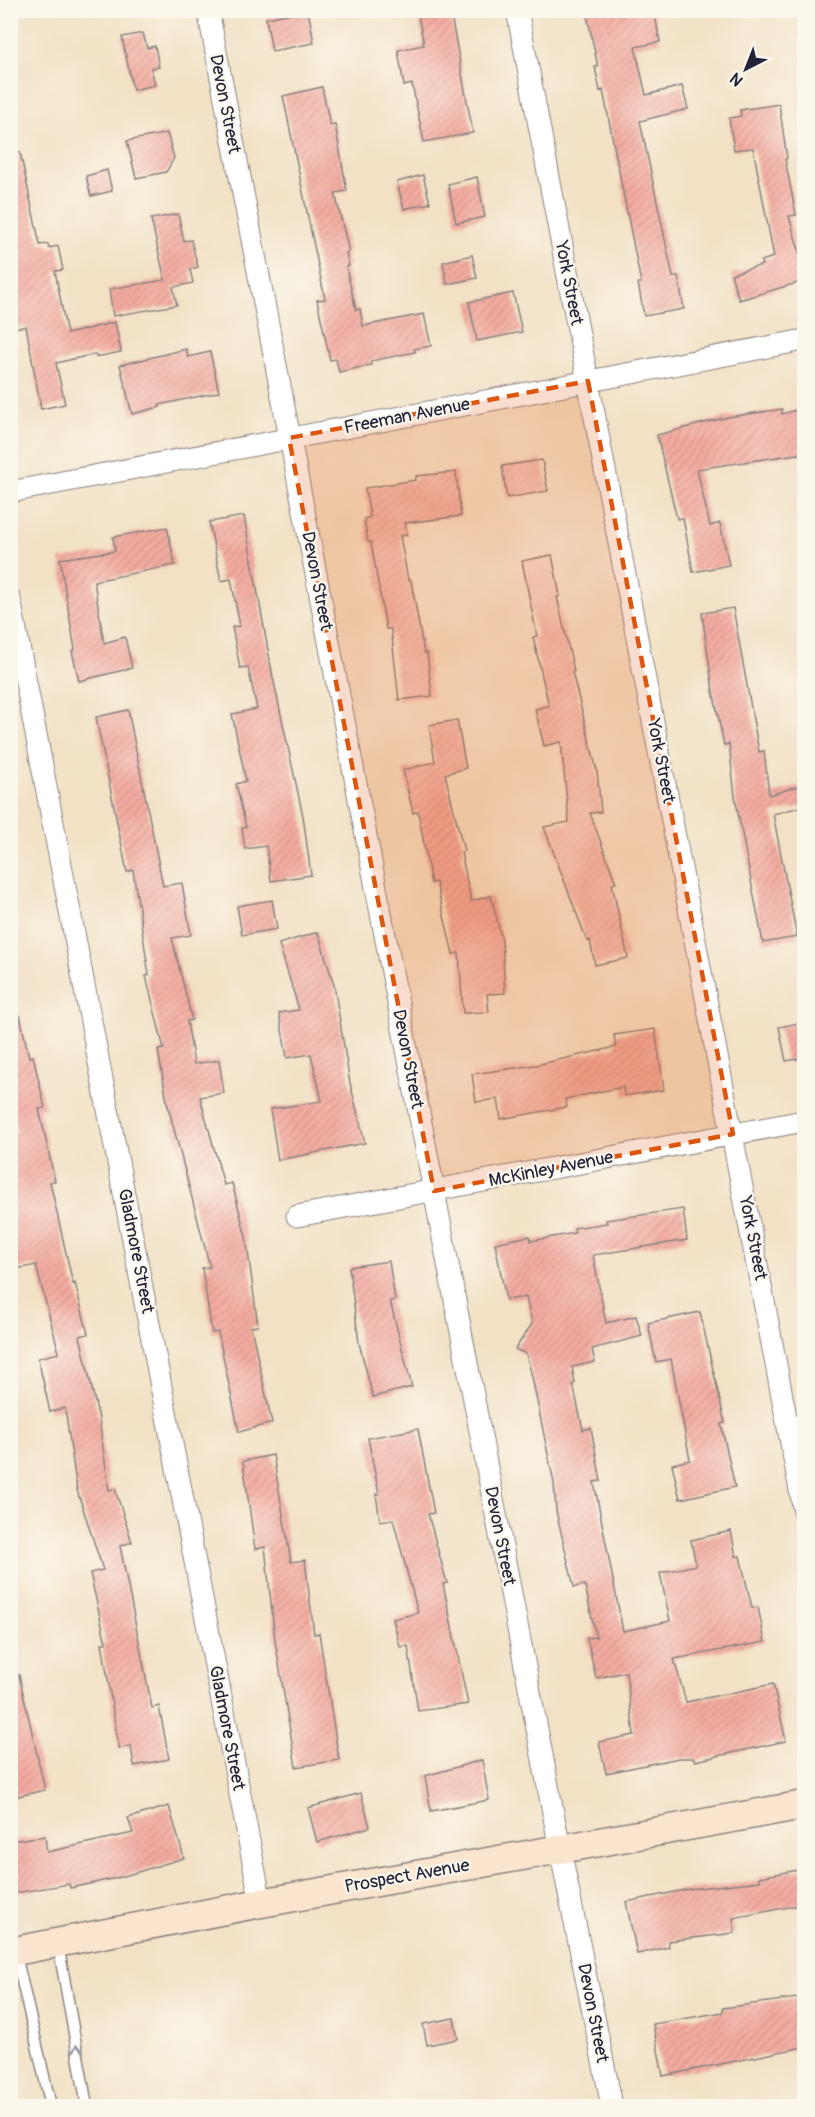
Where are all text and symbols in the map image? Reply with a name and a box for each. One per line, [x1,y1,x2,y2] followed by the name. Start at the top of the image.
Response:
[716,39,776,99] north arrow
[204,52,246,156] street label: Devon Street
[726,68,747,90] text: N
[549,238,589,328] street label: York Street
[342,393,472,439] street label: Freeman Avenue
[296,529,338,633] street label: Devon Street
[641,716,681,806] street label: York Street
[387,1007,429,1111] street label: Devon Street
[487,1146,615,1192] street label: McKinley Avenue
[113,1187,160,1316] street label: Gladmore Street
[733,1193,773,1283] street label: York Street
[479,1484,521,1588] street label: Devon Street
[204,1664,251,1793] street label: Gladmore Street
[343,1854,471,1898] street label: Prospect Avenue
[572,1961,614,2065] street label: Devon Street
[72,2044,84,2053] one-way arrow

